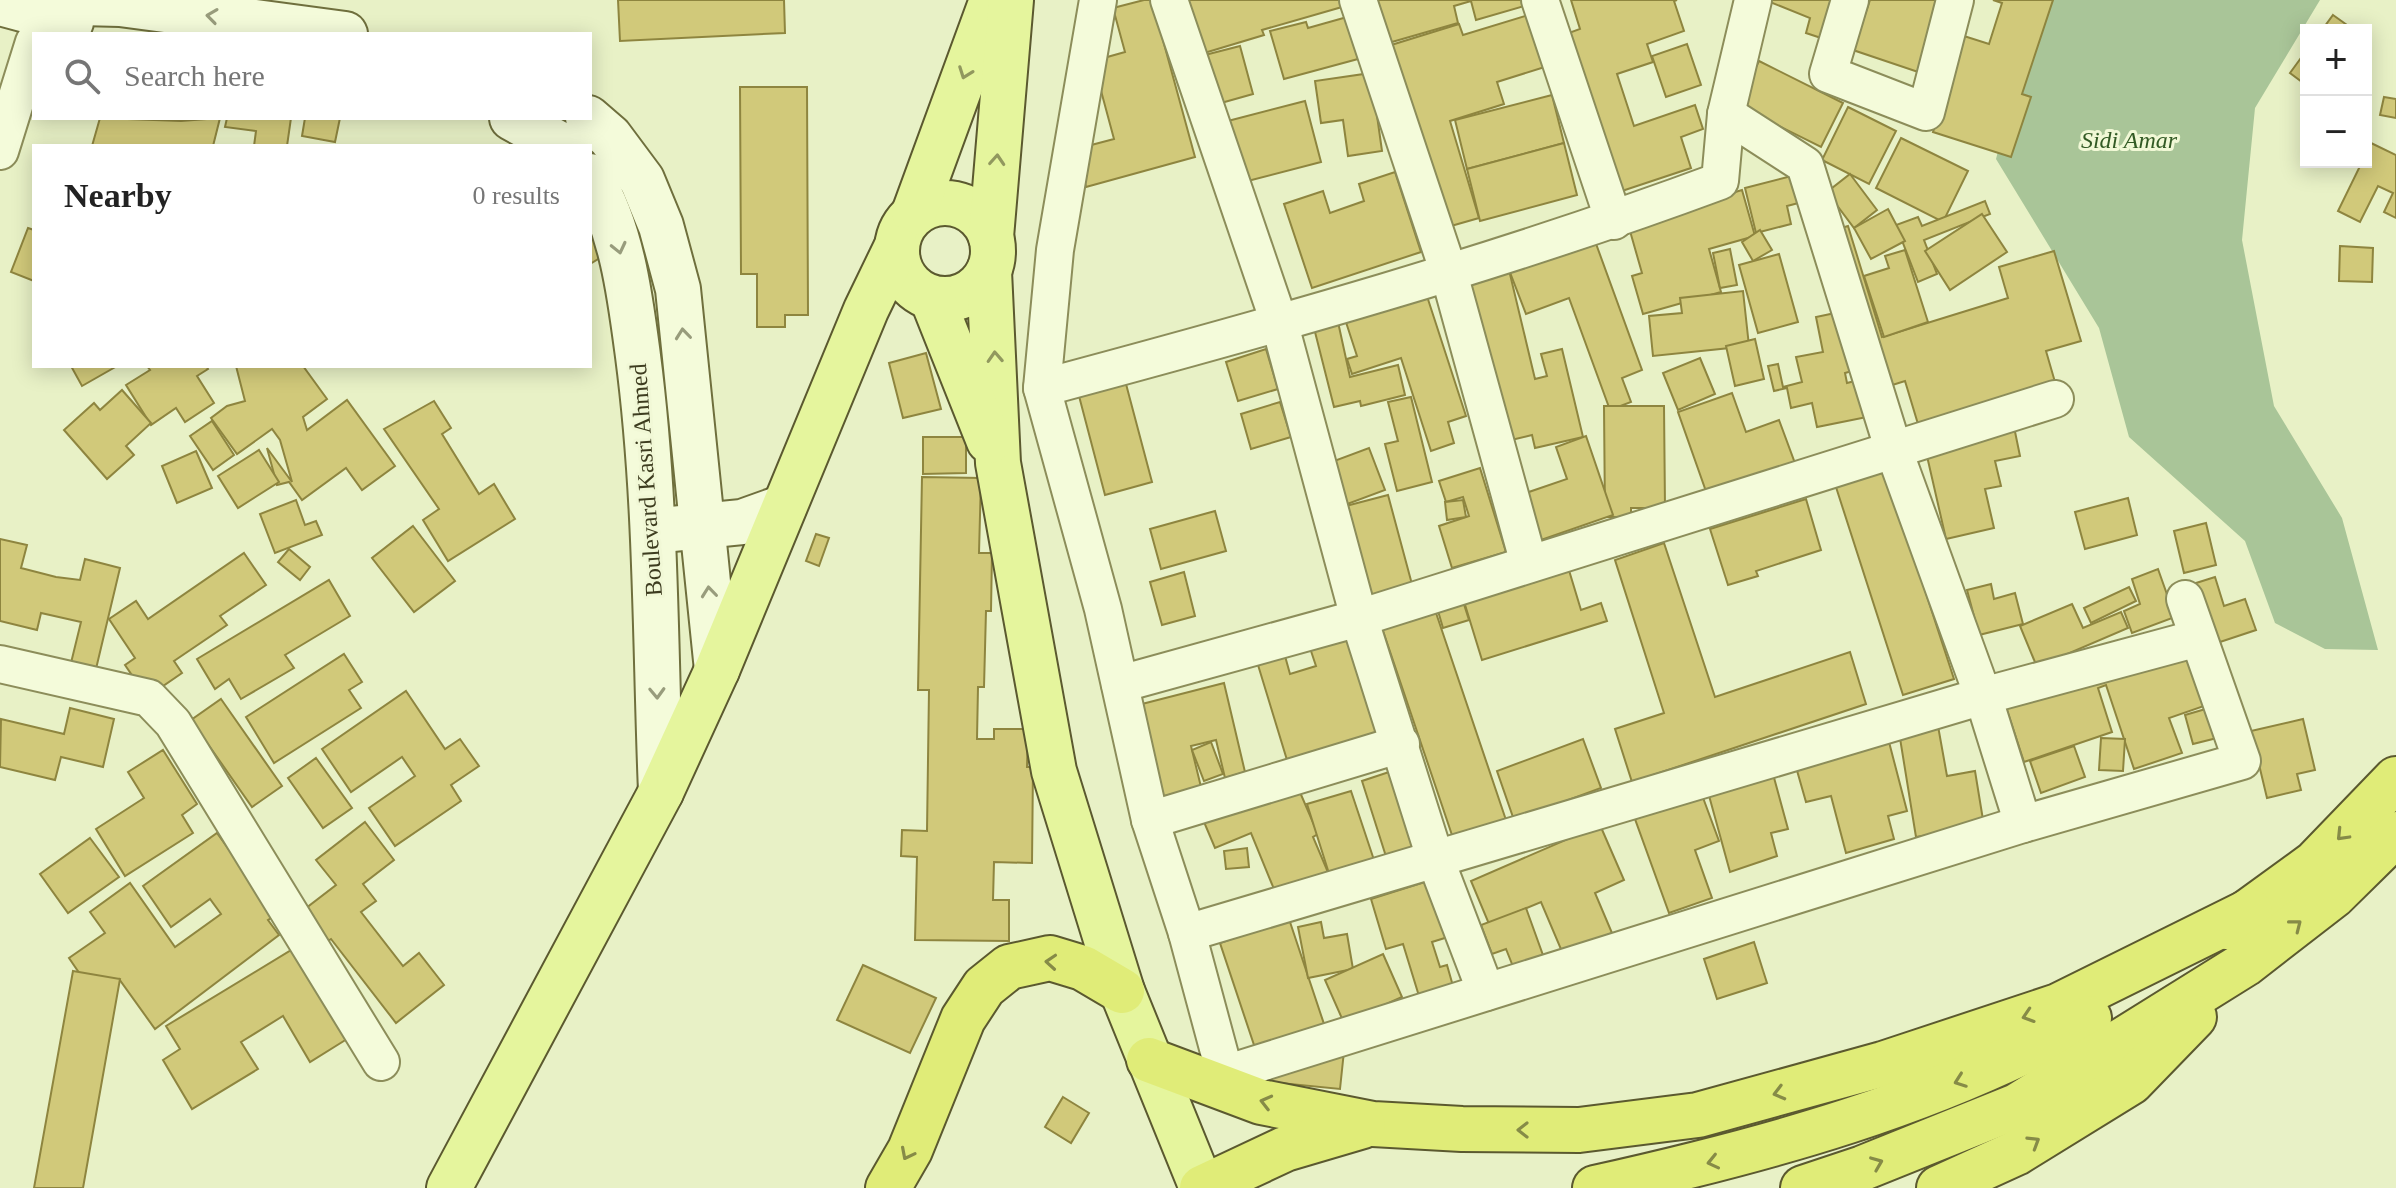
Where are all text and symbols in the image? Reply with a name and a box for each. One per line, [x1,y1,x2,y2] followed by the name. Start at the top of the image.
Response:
[205,8,219,25] one-way arrow
[2300,24,2372,168] map controls
[2300,24,2372,96] button: +
[32,32,592,120] search box
[60,54,104,98] icon: search
[124,59,265,92] text: Search here
[959,66,975,80] one-way arrow
[2300,96,2372,168] button: −
[2081,127,2178,153] park label: Sidi Amar
[988,153,1005,166] one-way arrow
[64,177,172,214] text: Nearby
[473,181,560,210] text: 0 results
[609,240,626,254] one-way arrow
[674,327,691,340] one-way arrow
[987,350,1004,363] one-way arrow
[625,363,667,597] street label: Boulevard Kasri Ahmed
[701,585,718,598] one-way arrow
[649,687,666,700] one-way arrow
[2336,826,2351,840] one-way arrow
[2287,920,2301,935] one-way arrow
[1045,954,1058,971] one-way arrow
[2021,1006,2035,1022] one-way arrow
[1954,1072,1968,1088] one-way arrow
[1773,1084,1787,1100] one-way arrow
[1259,1095,1273,1112] one-way arrow
[1516,1121,1529,1138] one-way arrow
[2026,1136,2040,1151] one-way arrow
[901,1145,916,1160] one-way arrow
[1707,1152,1721,1169] one-way arrow
[1869,1156,1883,1173] one-way arrow

